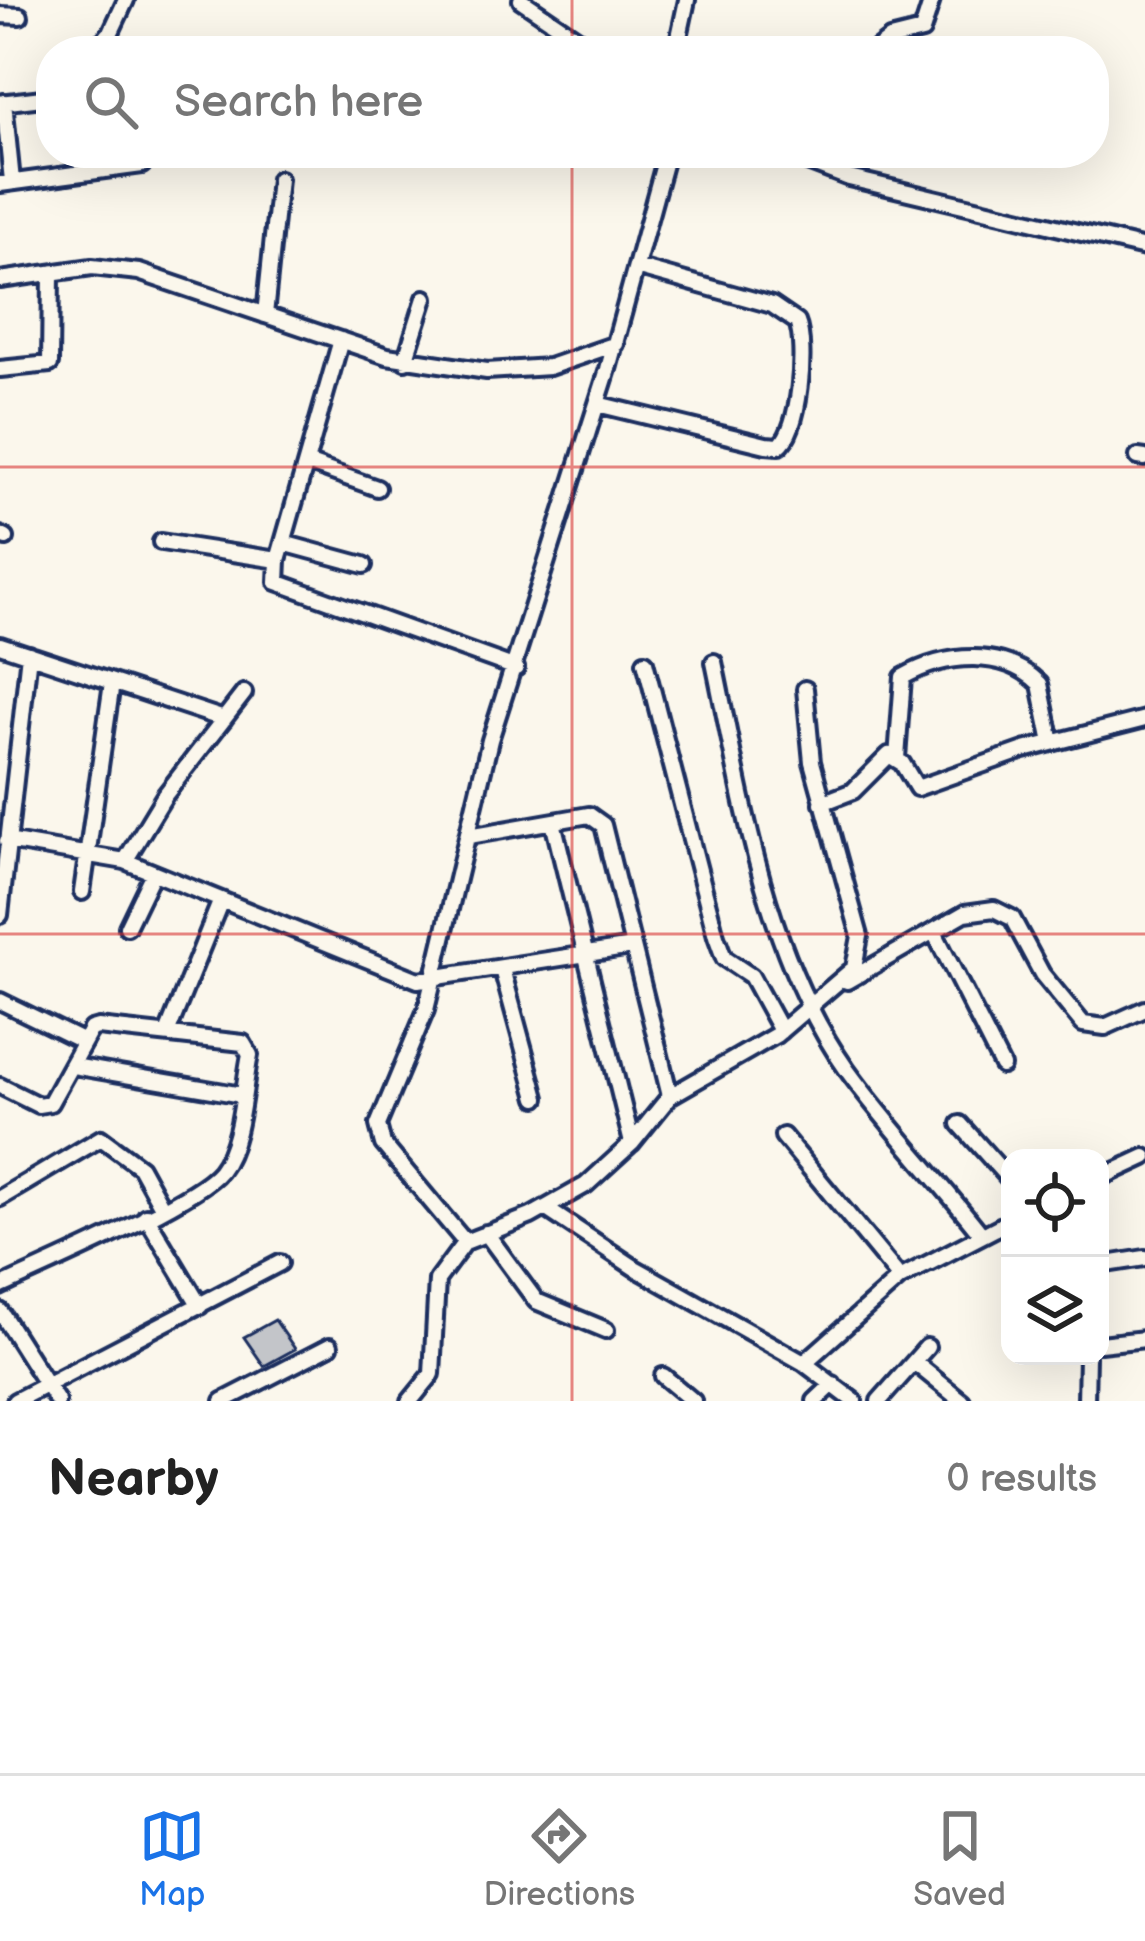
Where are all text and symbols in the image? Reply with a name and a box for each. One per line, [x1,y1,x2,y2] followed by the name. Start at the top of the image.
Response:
[36,36,1109,168] search box
[78,69,144,135] icon: search
[174,75,423,130] text: Search here
[1001,1149,1109,1365] map controls
[1001,1149,1109,1257] button: locate
[1001,1257,1109,1365] button: layers
[48,1449,219,1510] text: Nearby
[946,1456,1097,1503] text: 0 results
[139,1803,205,1915] tab: Map
[484,1803,635,1915] tab: Directions
[913,1803,1006,1915] tab: Saved

